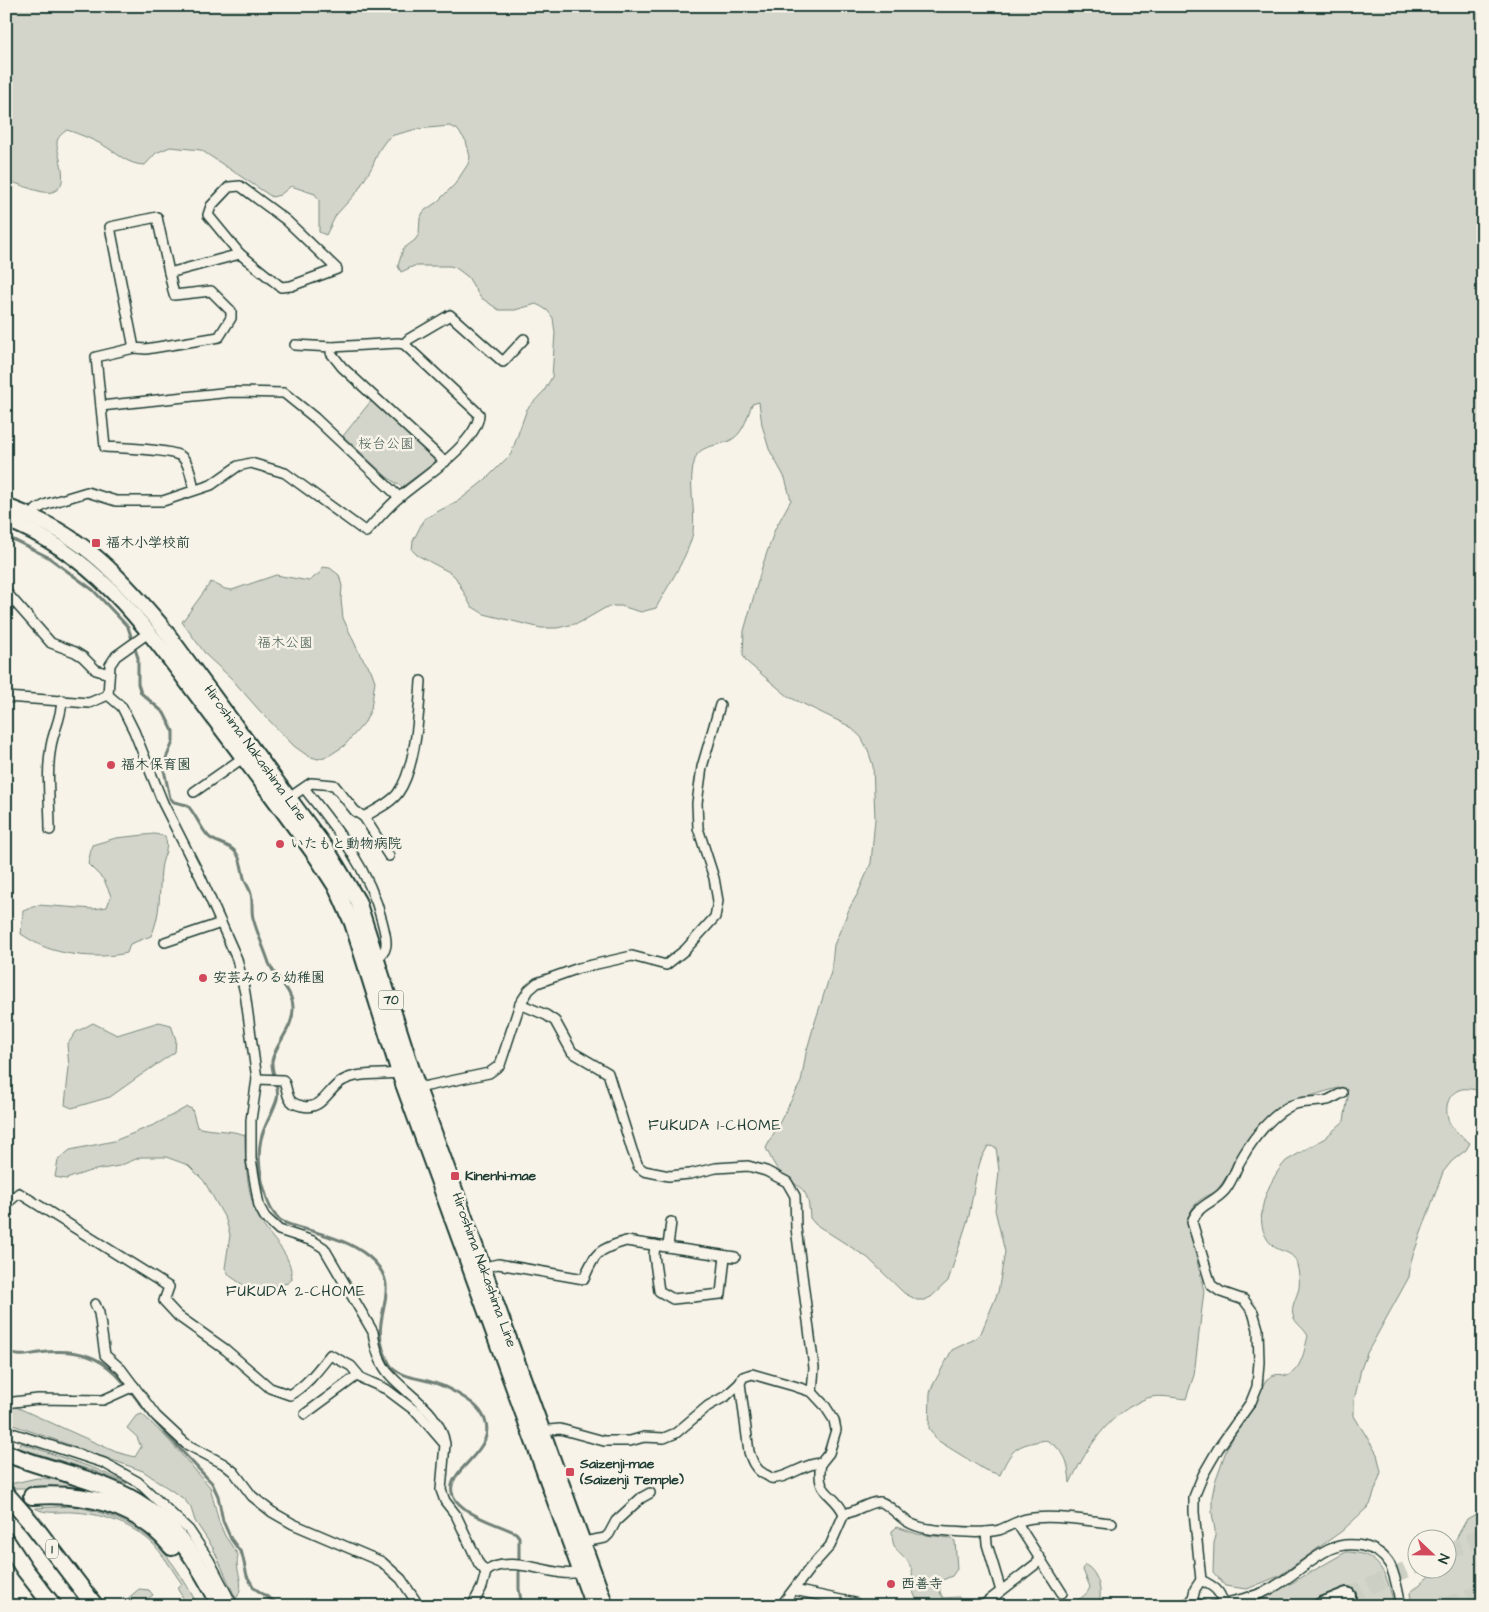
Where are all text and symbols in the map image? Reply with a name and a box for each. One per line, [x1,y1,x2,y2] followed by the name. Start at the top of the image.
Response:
[358,434,414,454] park label: 桜台公園
[106,533,190,553] place label: 福木小学校前
[90,537,102,549] marker: 福木小学校前
[257,633,313,653] park label: 福木公園
[199,681,311,825] street label: Hiroshima Nakashima Line
[121,755,191,775] place label: 福木保育園
[105,759,117,771] marker: 福木保育園
[290,834,402,854] place label: いたもと動物病院
[274,838,286,850] marker: いたもと動物病院
[213,968,325,988] place label: 安芸みのる幼稚園
[197,972,209,984] marker: 安芸みのる幼稚園
[378,990,404,1010] road number: 70
[648,1115,782,1136] district label: FUKUDA 1-CHOME
[465,1166,537,1186] place label: Kinenhi-mae
[449,1170,461,1182] marker: Kinenhi-mae
[447,1190,522,1351] street label: Hiroshima Nakashima Line
[226,1281,366,1302] district label: FUKUDA 2-CHOME
[579,1454,684,1490] place label: Saizenji-mae (Saizenji Temple)
[564,1466,576,1478] marker: Saizenji-mae (Saizenji Temple)
[1406,1530,1456,1580] north arrow
[46,1540,58,1558] road number: 1
[1432,1551,1454,1567] text: N
[901,1574,943,1594] place label: 西善寺
[885,1578,897,1590] marker: 西善寺

